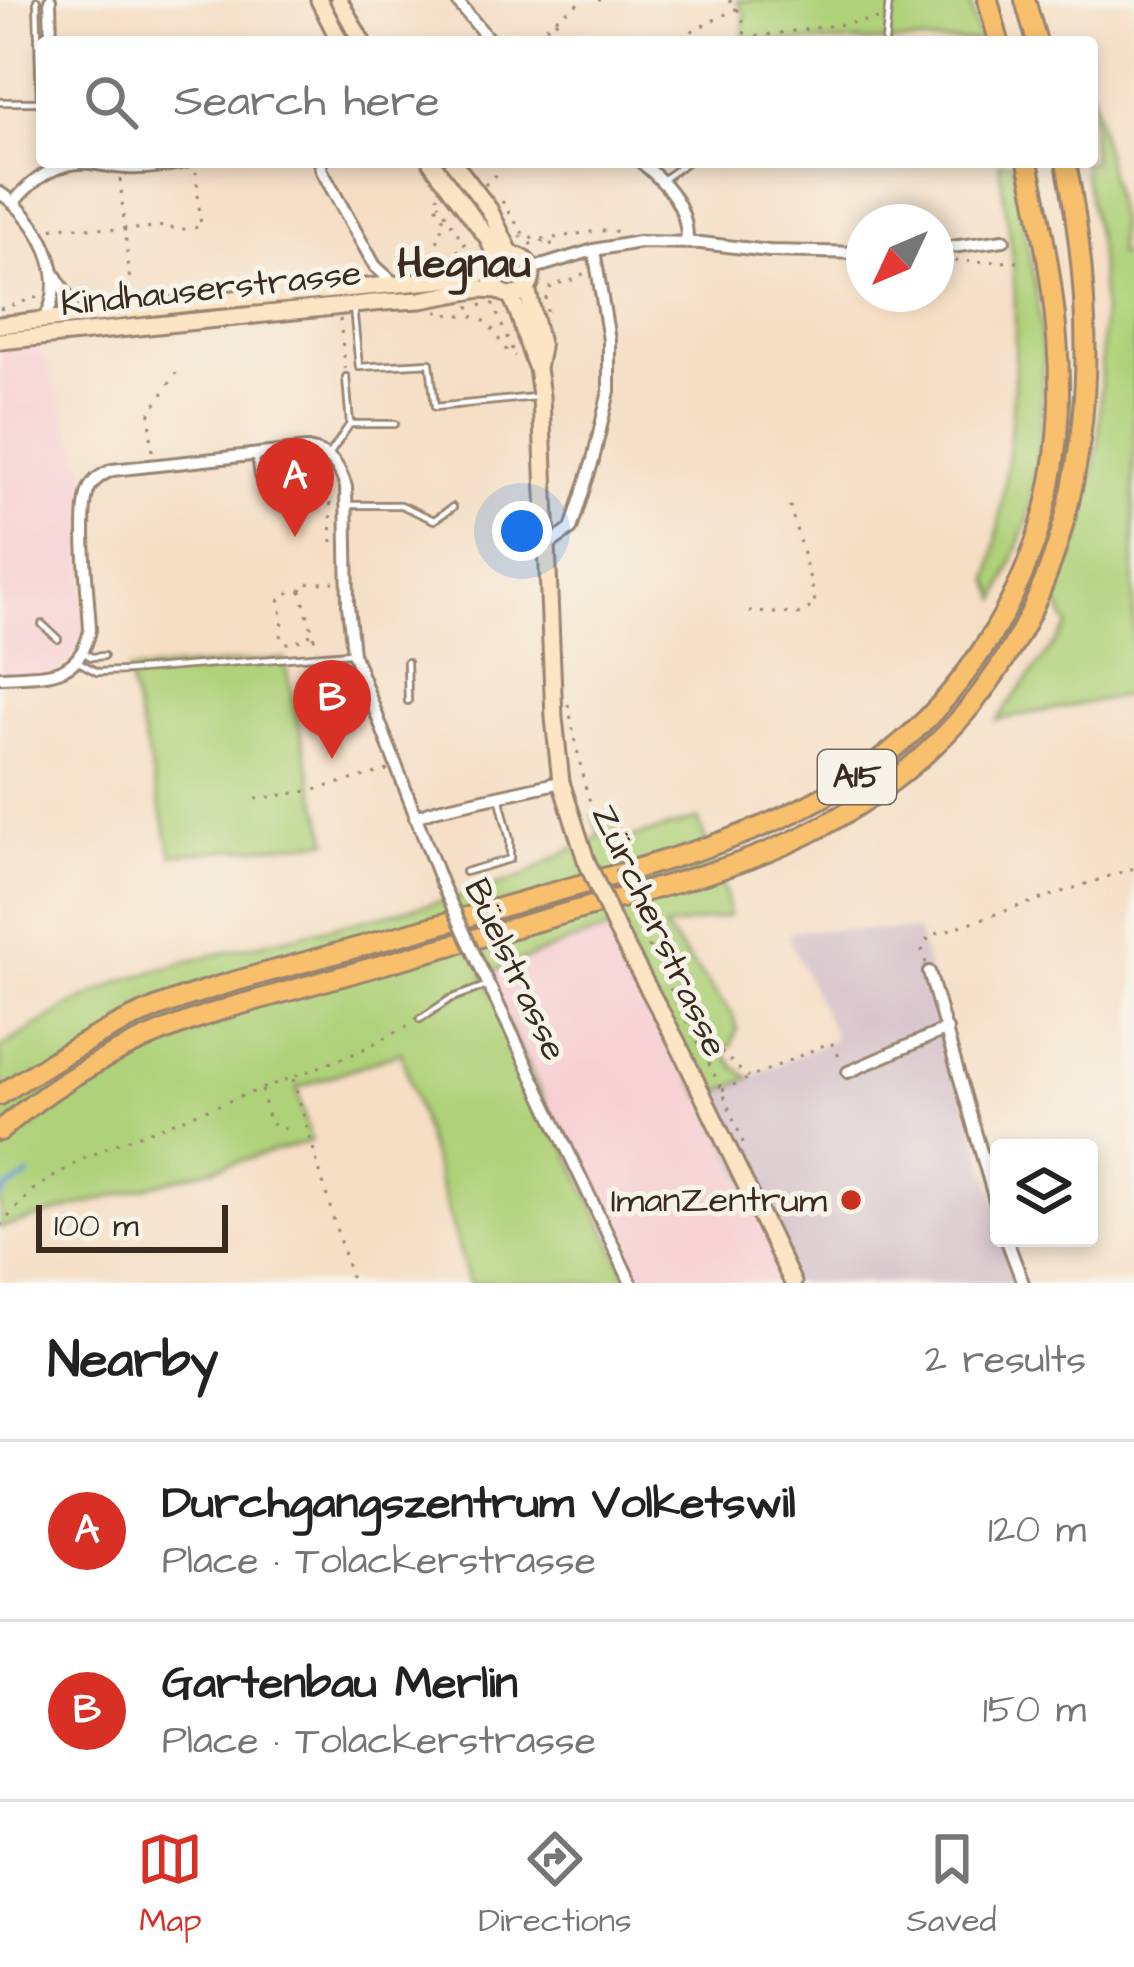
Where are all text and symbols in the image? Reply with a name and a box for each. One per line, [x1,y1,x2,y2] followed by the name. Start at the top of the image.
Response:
[36,36,1098,168] search box
[78,69,144,135] icon: search
[174,71,440,133] text: Search here
[846,204,954,312] north arrow
[397,236,531,295] district label: Hegnau
[58,248,364,330] street label: Kindhauserstrasse
[256,438,334,537] pin: A
[492,501,552,561] your location
[293,660,371,759] pin: B
[818,750,896,804] road number: A15
[578,797,740,1065] street label: Zürcherstrasse
[451,871,579,1069] street label: Büelstrasse
[990,1139,1098,1247] map controls
[990,1139,1098,1247] button: layers
[611,1175,827,1226] place label: ImanZentrum
[838,1187,864,1213] marker: ImanZentrum
[36,1199,228,1252] scale bar
[54,1203,139,1249] text: 100 m
[48,1326,218,1397] text: Nearby
[925,1334,1086,1388] text: 2 results
[162,1473,796,1535] text: Durchgangszentrum Volketswil
[75,1504,99,1558] text: A
[988,1504,1086,1558] text: 120 m
[162,1535,596,1589] text: Place · Tolackerstrasse
[162,1653,518,1715] text: Gartenbau Merlin
[73,1684,101,1738] text: B
[983,1684,1086,1738] text: 150 m
[162,1715,596,1769] text: Place · Tolackerstrasse
[137,1826,203,1944] tab: Map
[478,1826,632,1944] tab: Directions
[907,1826,997,1944] tab: Saved

